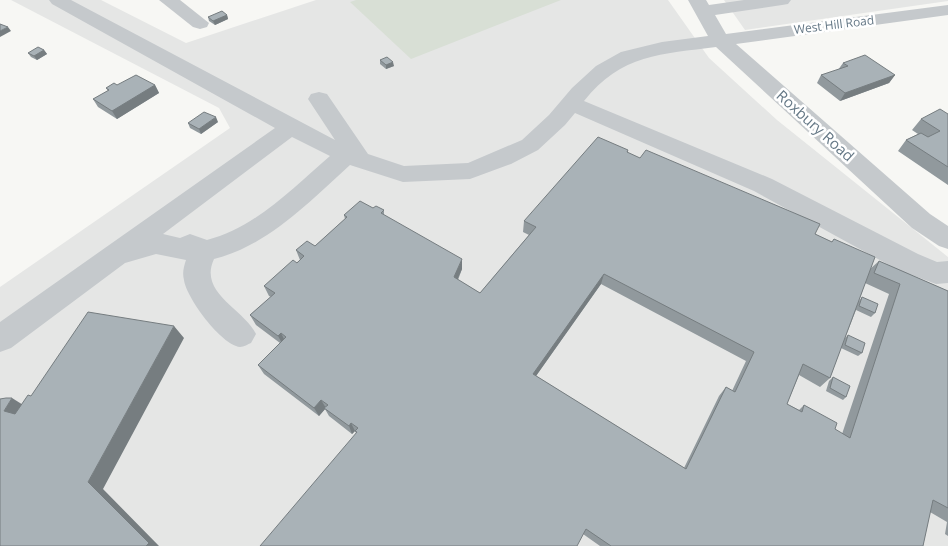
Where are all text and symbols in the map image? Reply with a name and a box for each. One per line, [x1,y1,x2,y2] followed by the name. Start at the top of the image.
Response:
[793,11,875,38] street label: West Hill Road
[773,85,859,165] street label: Roxbury Road

